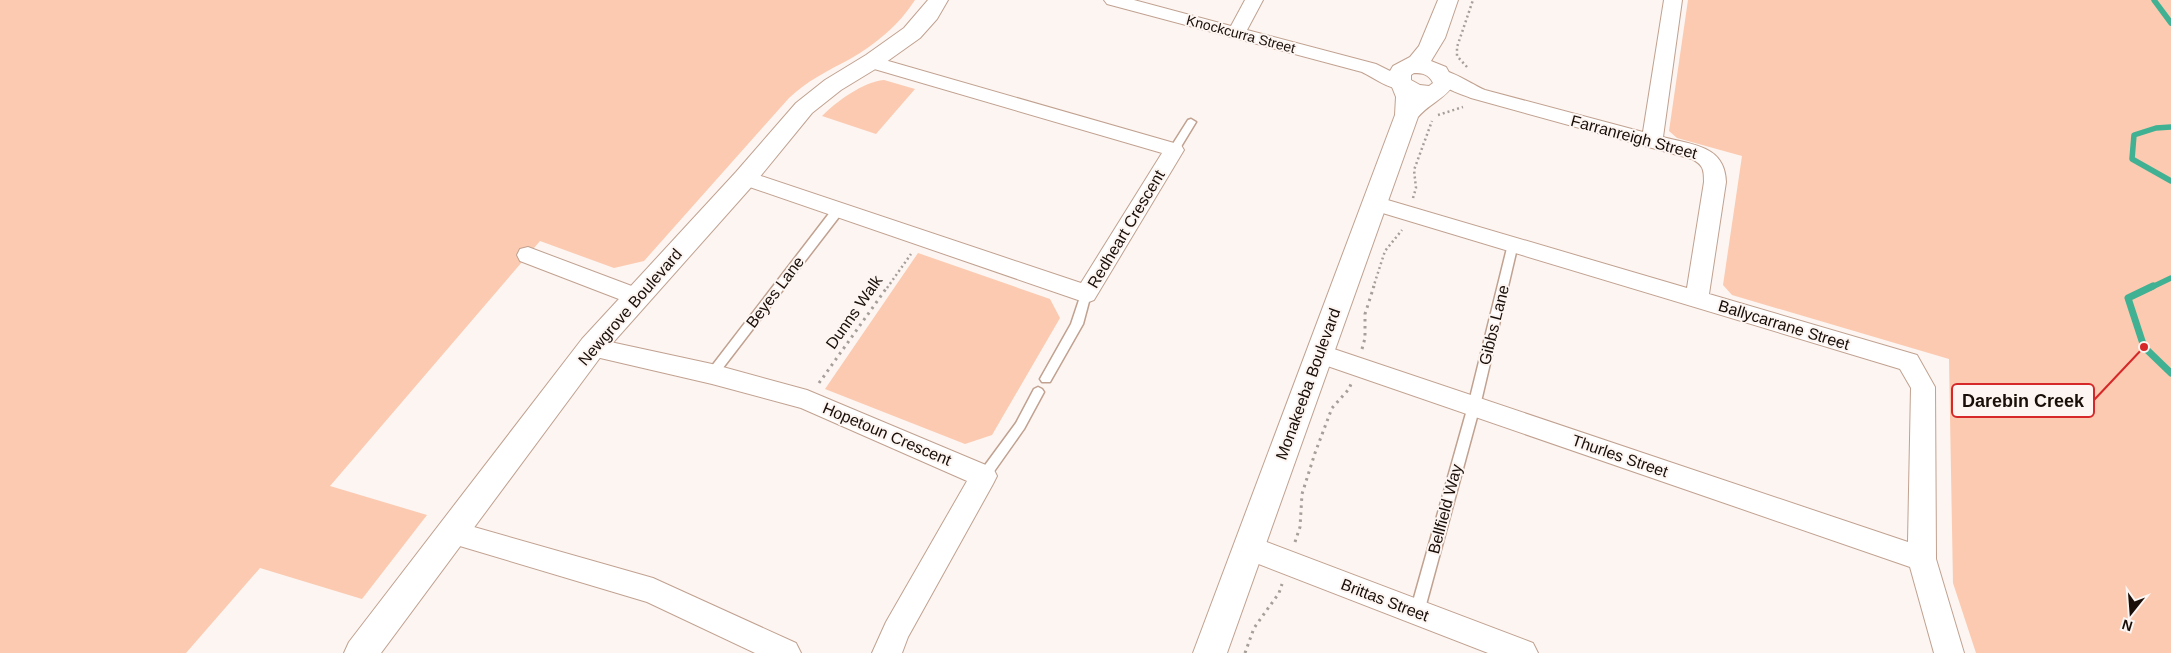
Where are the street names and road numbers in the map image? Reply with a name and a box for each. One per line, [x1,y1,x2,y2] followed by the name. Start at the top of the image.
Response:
[1185,12,1297,56] street label: Knockcurra Street
[1569,112,1699,162] street label: Farranreigh Street
[1084,167,1168,291] street label: Redheart Crescent
[575,245,685,369] street label: Newgrove Boulevard
[743,253,807,331] street label: Beyes Lane
[822,271,886,352] street label: Dunns Walk
[1476,283,1512,367] street label: Gibbs Lane
[1716,297,1852,353] street label: Ballycarrane Street
[1273,306,1343,462] street label: Monakeeba Boulevard
[820,399,954,469] street label: Hopetoun Crescent
[1570,432,1671,481] street label: Thurles Street
[1425,462,1465,556] street label: Bellfield Way
[1339,575,1432,625] street label: Brittas Street

